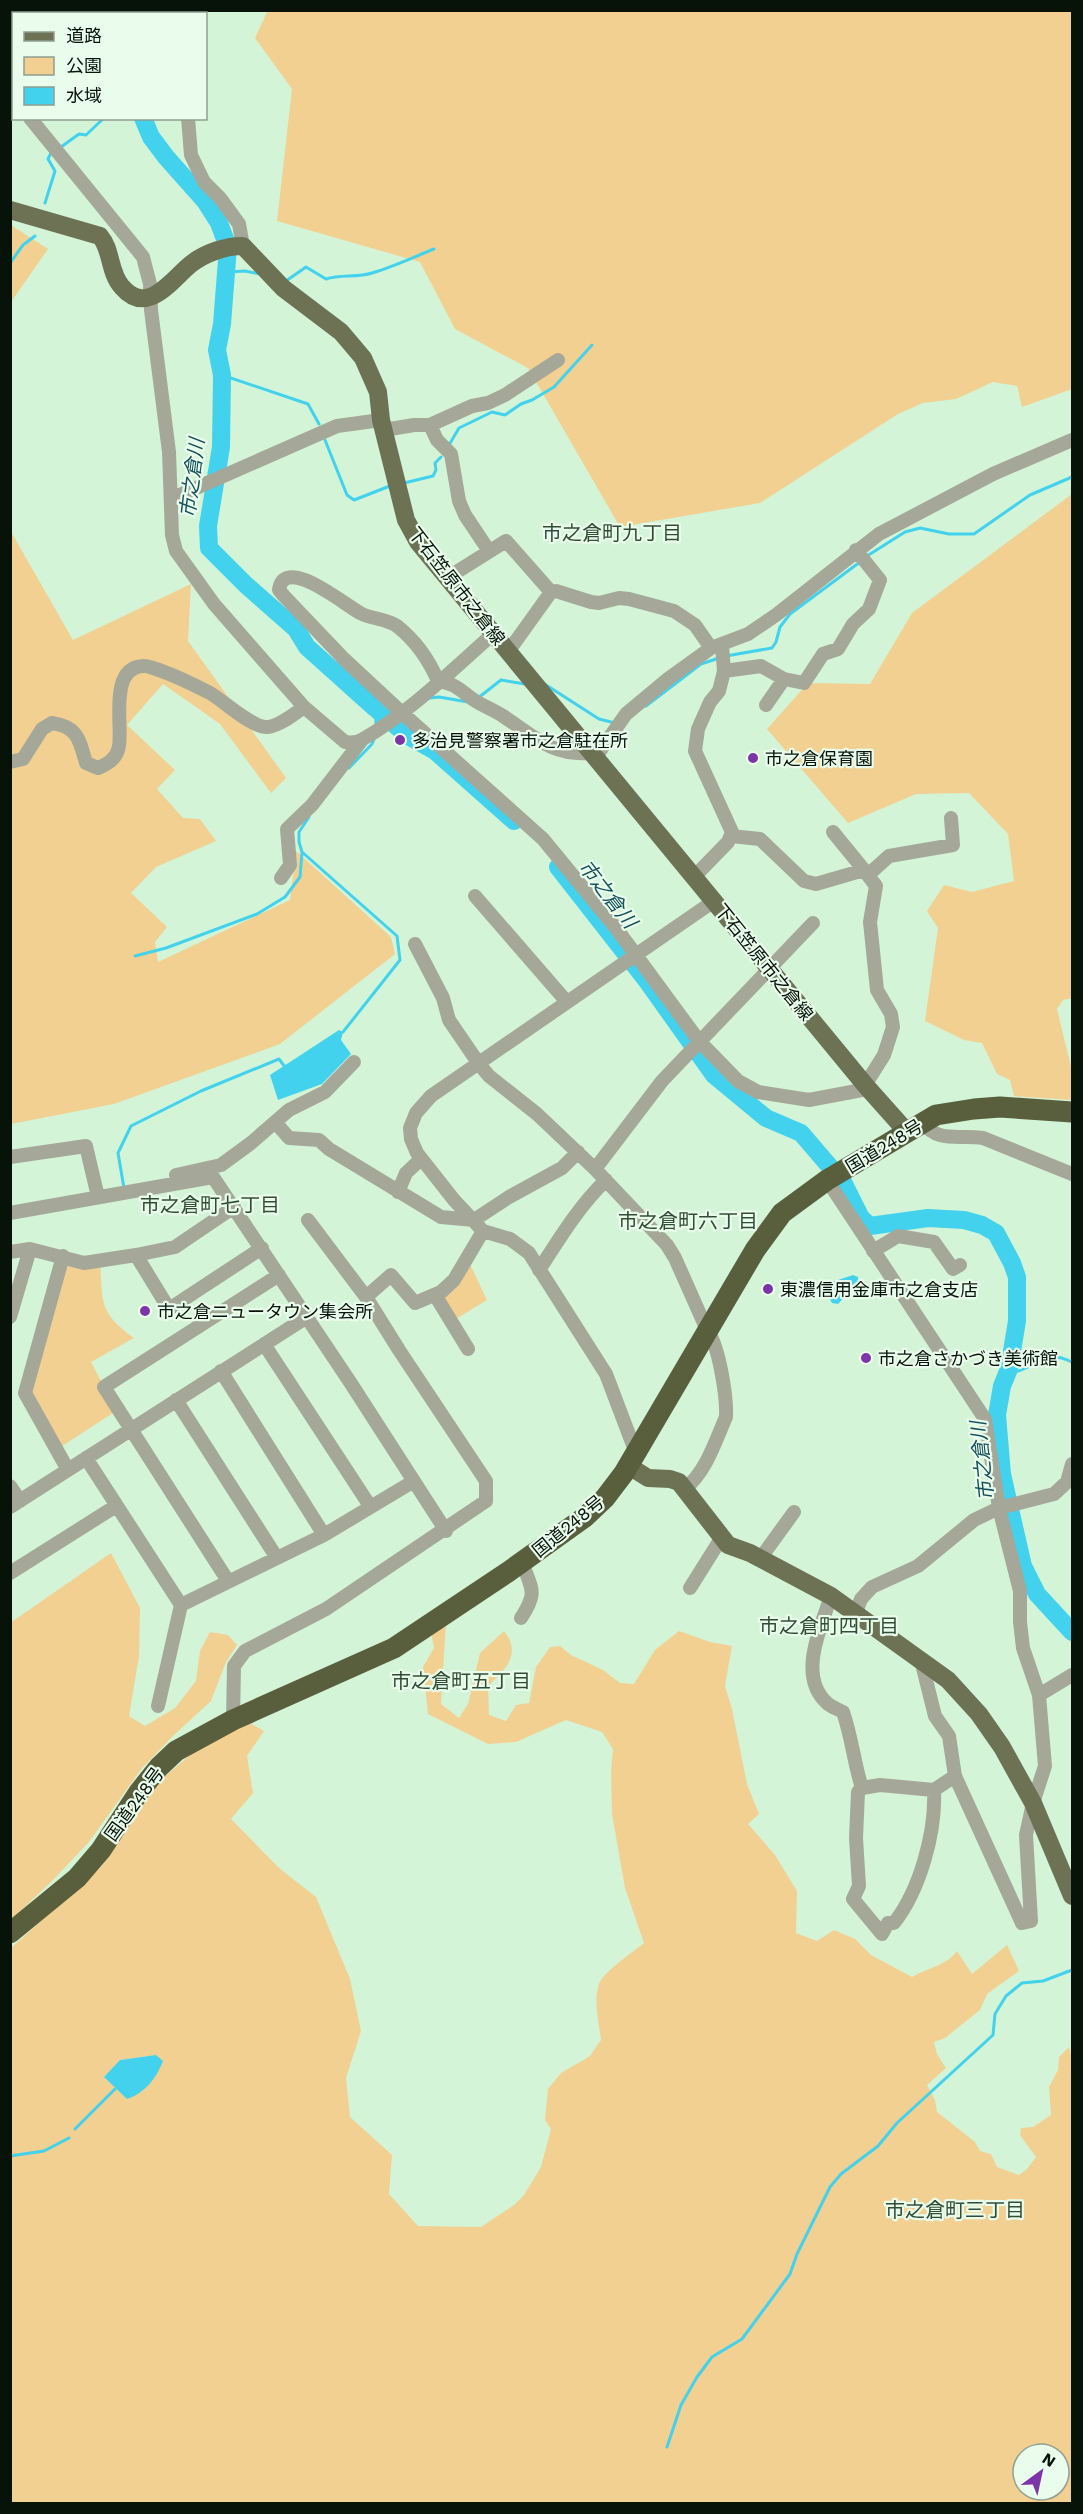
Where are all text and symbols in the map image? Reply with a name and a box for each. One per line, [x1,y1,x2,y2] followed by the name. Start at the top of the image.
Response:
[12,12,207,120] legend
[66,25,102,46] text: 道路
[66,55,102,76] text: 公園
[66,85,102,106] text: 水域
[175,435,209,519] water label: 市之倉川
[542,521,682,545] district label: 市之倉町九丁目
[404,523,510,649] street label: 下石笠原市之倉線
[412,730,628,751] place label: 多治見警察署市之倉駐在所
[393,733,407,747] marker: 多治見警察署市之倉駐在所
[765,748,873,769] place label: 市之倉保育園
[746,751,760,765] marker: 市之倉保育園
[574,855,643,934] water label: 市之倉川
[711,899,817,1025] street label: 下石笠原市之倉線
[842,1115,926,1177] street label: 国道248号
[140,1193,280,1217] district label: 市之倉町七丁目
[618,1209,758,1233] district label: 市之倉町六丁目
[780,1279,978,1300] place label: 東濃信用金庫市之倉支店
[761,1282,775,1296] marker: 東濃信用金庫市之倉支店
[157,1301,373,1322] place label: 市之倉ニュータウン集会所
[138,1304,152,1318] marker: 市之倉ニュータウン集会所
[878,1348,1058,1369] place label: 市之倉さかづき美術館
[859,1351,873,1365] marker: 市之倉さかづき美術館
[966,1418,998,1502] water label: 市之倉川
[528,1491,608,1561] street label: 国道248号
[759,1614,899,1638] district label: 市之倉町四丁目
[391,1669,531,1693] district label: 市之倉町五丁目
[100,1763,168,1845] street label: 国道248号
[885,2198,1025,2222] district label: 市之倉町三丁目
[1011,2442,1071,2502] north arrow
[1039,2449,1059,2471] text: N

